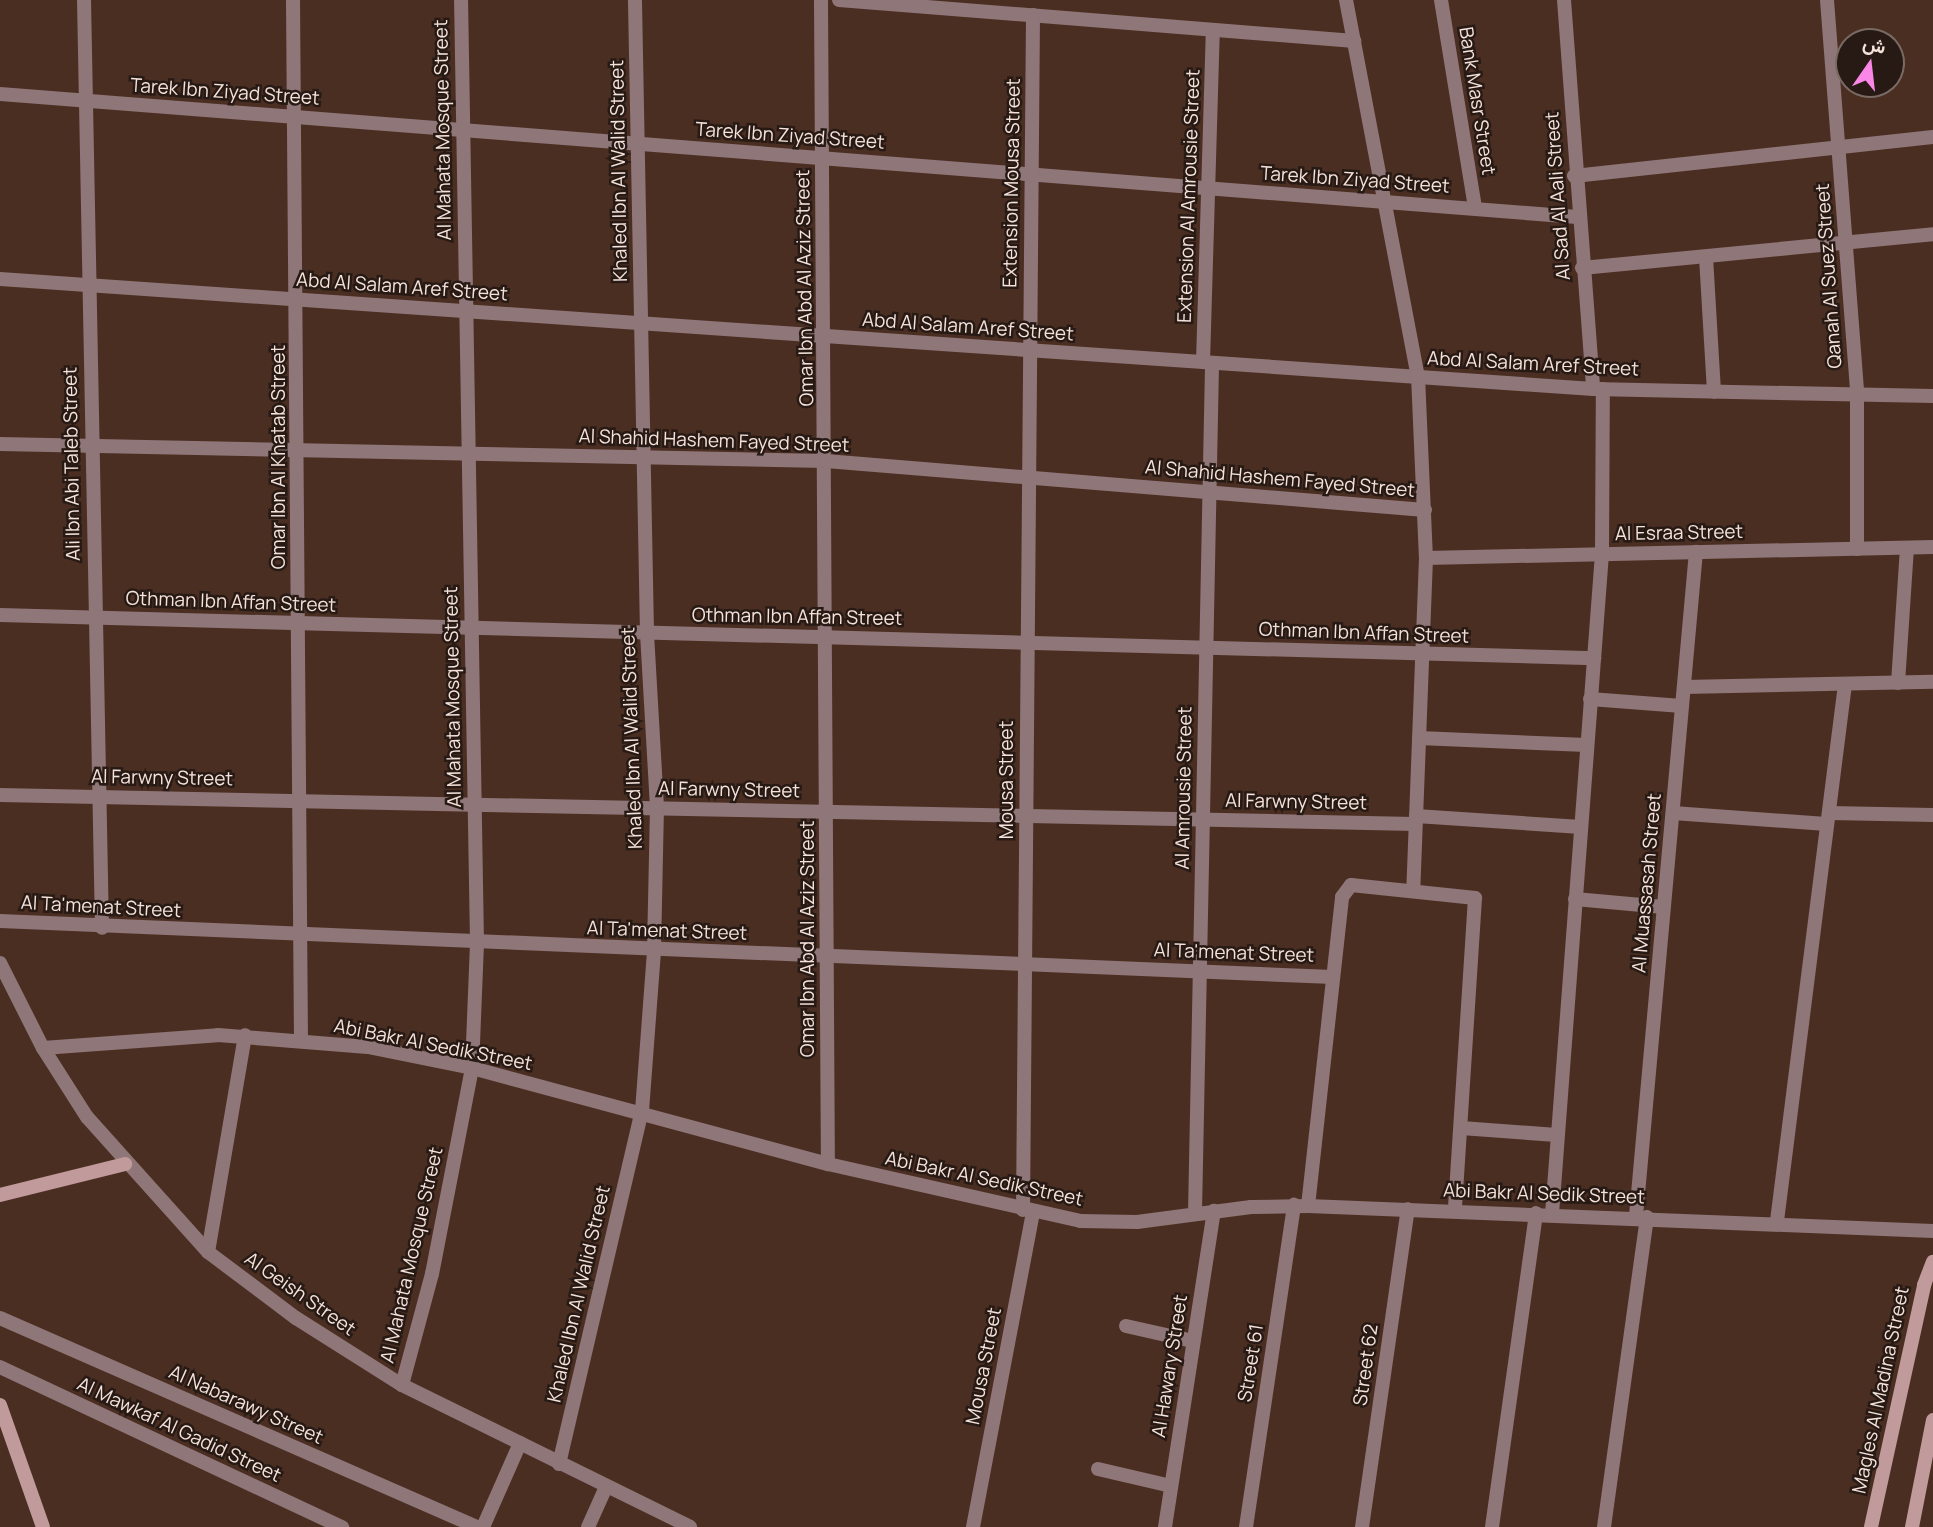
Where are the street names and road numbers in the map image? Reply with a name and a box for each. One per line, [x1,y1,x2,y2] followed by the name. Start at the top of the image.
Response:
[430,19,456,241] street label: Al Mahata Mosque Street
[1454,25,1500,177] street label: Bank Masr Street
[606,60,632,282] street label: Khaled Ibn Al Walid Street
[1173,69,1205,323] street label: Extension Al Amrousie Street
[130,74,320,110] street label: Tarek Ibn Ziyad Street
[999,78,1025,288] street label: Extension Mousa Street
[1541,111,1575,281] street label: Al Sad Al Aali Street
[695,118,885,154] street label: Tarek Ibn Ziyad Street
[1260,162,1450,198] street label: Tarek Ibn Ziyad Street
[792,169,818,407] street label: Omar Ibn Abd Al Aziz Street
[1811,183,1847,369] street label: Qanah Al Suez Street
[295,268,509,306] street label: Abd Al Salam Aref Street
[861,308,1075,346] street label: Abd Al Salam Aref Street
[268,345,290,569] street label: Omar Ibn Al Khatab Street
[1427,347,1639,381] street label: Abd Al Salam Aref Street
[59,367,85,561] street label: Ali Ibn Abi Taleb Street
[578,425,850,457] street label: Al Shahid Hashem Fayed Street
[1144,456,1416,502] street label: Al Shahid Hashem Fayed Street
[1615,520,1743,546] street label: Al Esraa Street
[440,586,466,808] street label: Al Mahata Mosque Street
[125,587,337,617] street label: Othman Ibn Affan Street
[692,604,902,630] street label: Othman Ibn Affan Street
[1258,618,1470,648] street label: Othman Ibn Affan Street
[617,627,647,849] street label: Khaled Ibn Al Walid Street
[1171,706,1197,870] street label: Al Amrousie Street
[996,721,1018,839] street label: Mousa Street
[91,765,233,791] street label: Al Farwny Street
[658,777,800,803] street label: Al Farwny Street
[1225,789,1367,815] street label: Al Farwny Street
[1628,792,1666,974] street label: Al Muassasah Street
[797,821,819,1057] street label: Omar Ibn Abd Al Aziz Street
[20,891,182,923] street label: Al Ta'menat Street
[586,917,748,945] street label: Al Ta'menat Street
[1153,939,1315,967] street label: Al Ta'menat Street
[332,1015,534,1075] street label: Abi Bakr Al Sedik Street
[376,1145,448,1365] street label: Al Mahata Mosque Street
[883,1147,1085,1211] street label: Abi Bakr Al Sedik Street
[1443,1179,1645,1209] street label: Abi Bakr Al Sedik Street
[543,1183,615,1405] street label: Khaled Ibn Al Walid Street
[240,1247,360,1341] street label: Al Geish Street
[1848,1284,1914,1496] street label: Magles Al Madina Street
[1147,1293,1193,1439] street label: Al Hawary Street
[961,1306,1007,1426] street label: Mousa Street
[1234,1322,1268,1404] street label: Street 61
[1349,1323,1383,1407] street label: Street 62
[165,1361,327,1449] street label: Al Nabarawy Street
[73,1373,285,1487] street label: Al Mawkaf Al Gadid Street

